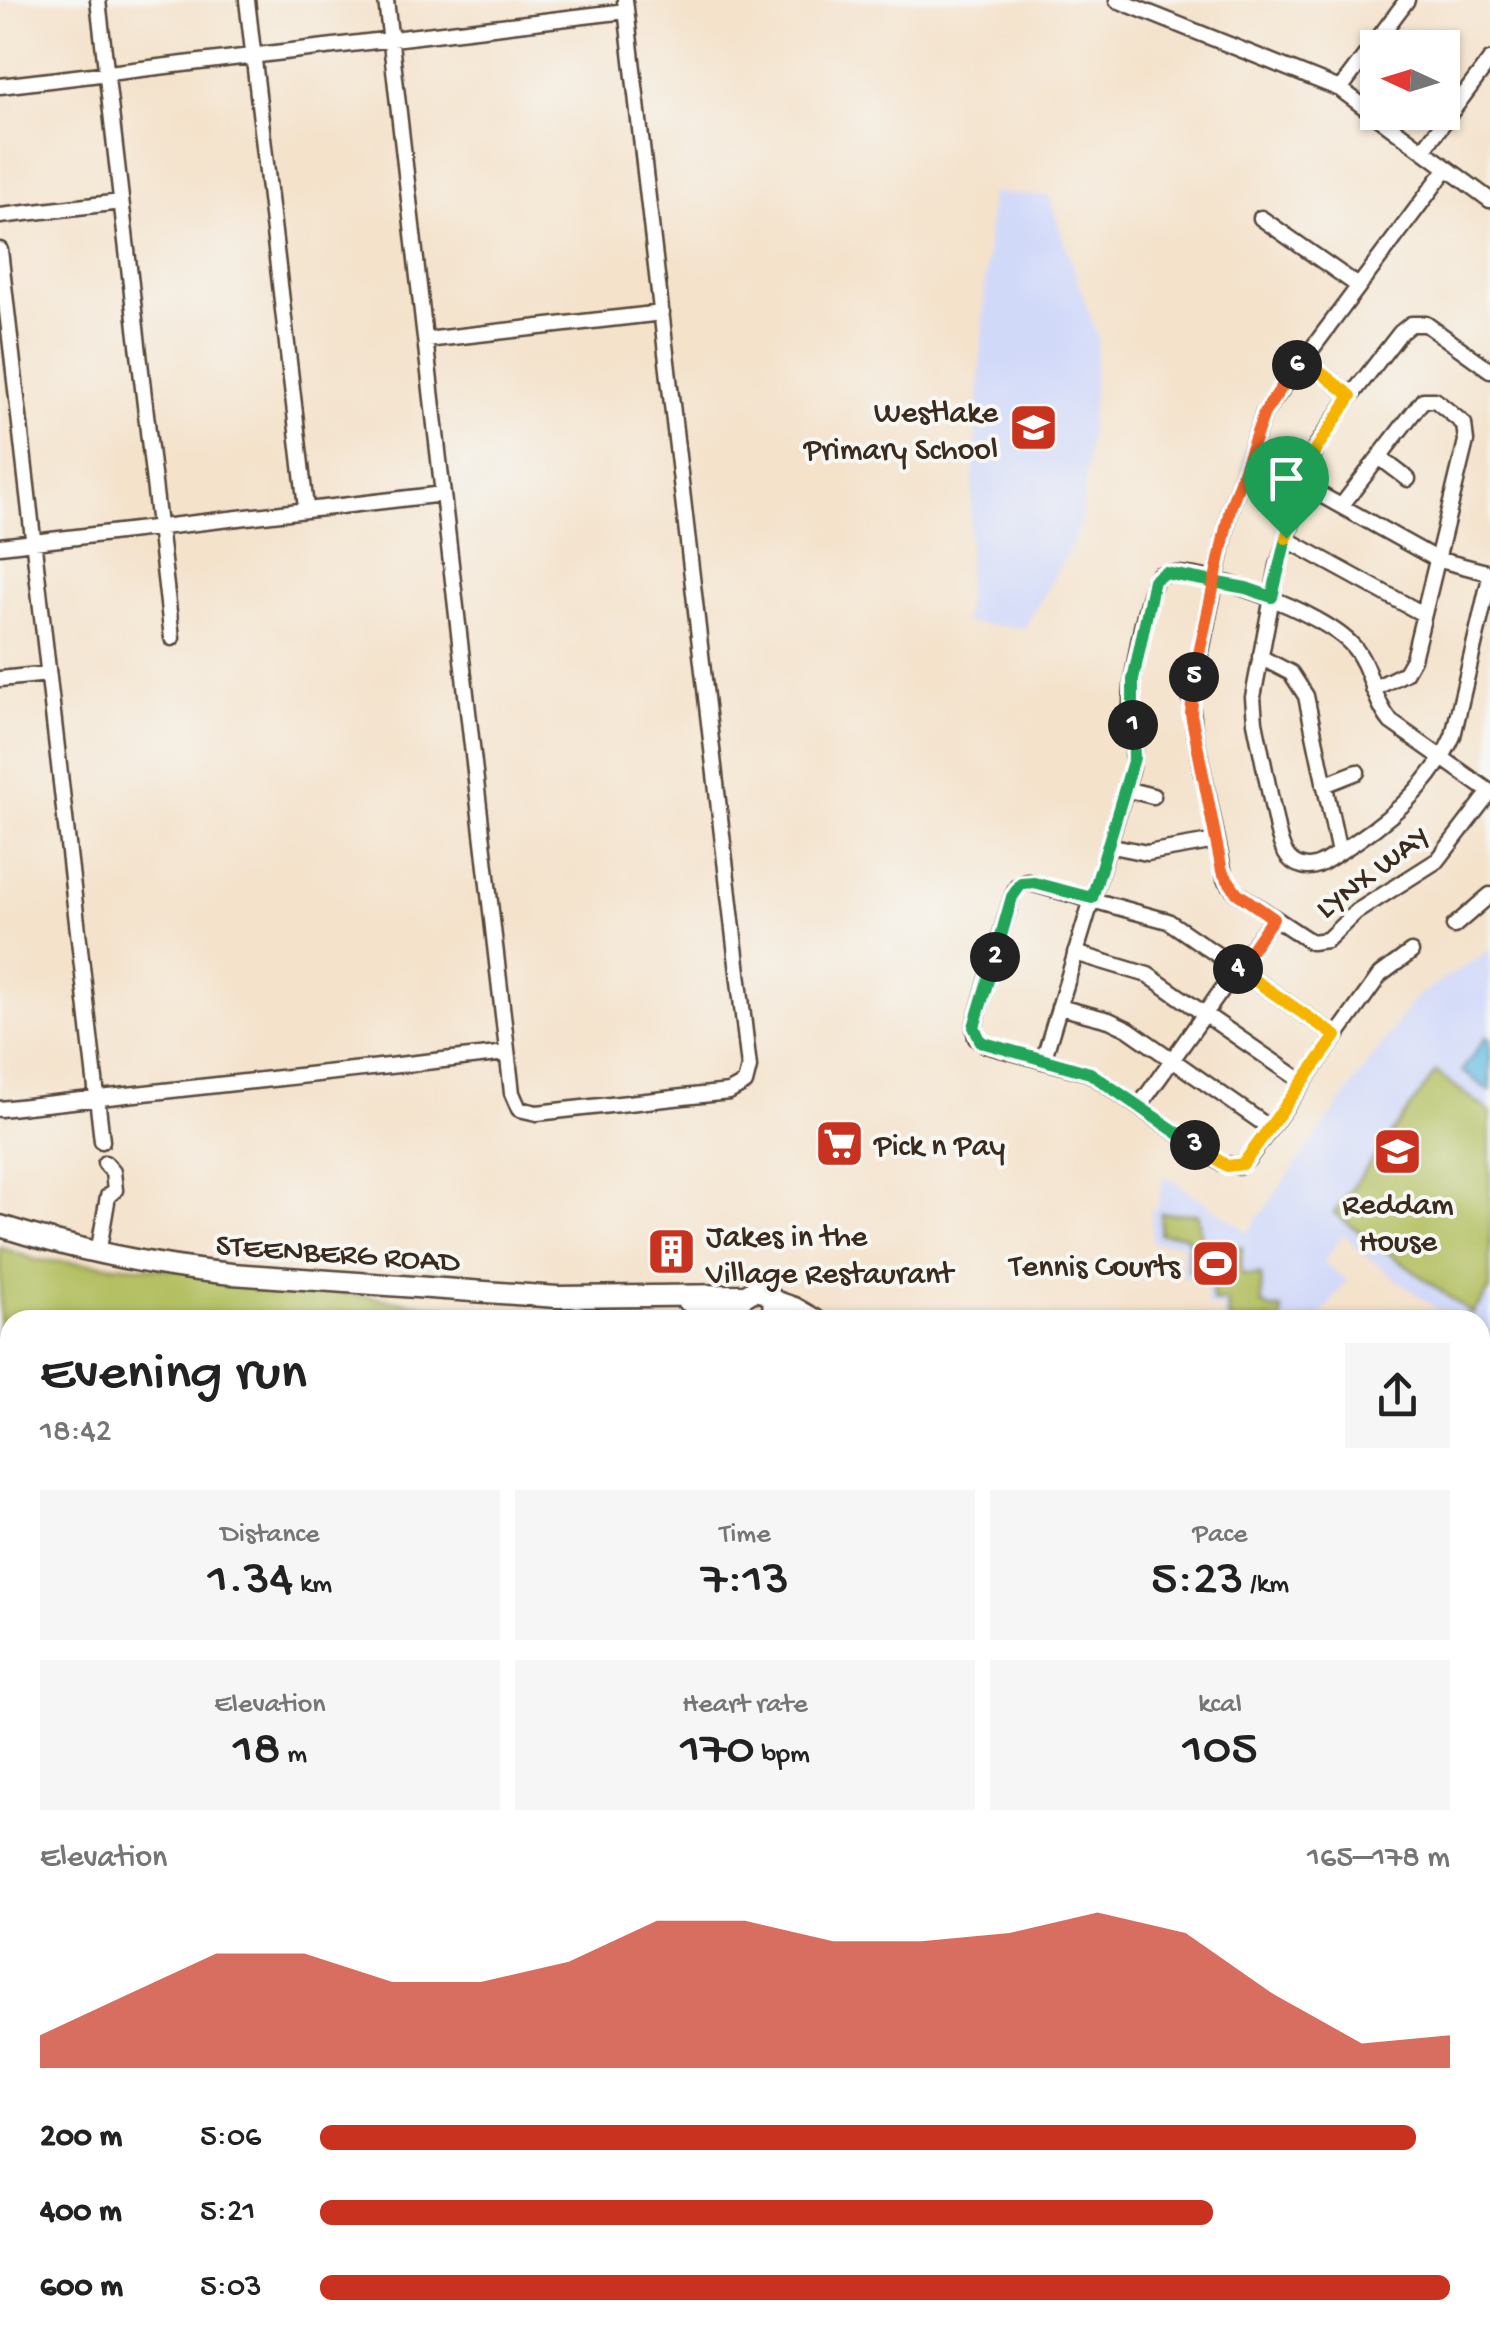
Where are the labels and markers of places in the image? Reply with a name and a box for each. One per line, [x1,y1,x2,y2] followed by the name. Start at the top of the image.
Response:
[1272,340,1322,390] pin: 6
[803,396,998,471] place label: Westlake Primary School
[1007,402,1059,454] school or university icon: Westlake Primary School
[1244,436,1329,539] pin
[1169,652,1219,702] pin: 5
[1108,700,1158,750] pin: 1
[970,932,1020,982] pin: 2
[1213,944,1263,994] pin: 4
[813,1117,865,1169] supermarket icon: Pick n Pay
[1170,1120,1220,1170] pin: 3
[1372,1126,1424,1178] school or university icon: Reddam House
[873,1129,1006,1167] place label: Pick n Pay
[1342,1188,1454,1263] place label: Reddam House
[705,1220,956,1295] place label: Jakes in the Village Restaurant
[645,1226,697,1278] building icon: Jakes in the Village Restaurant
[1189,1238,1241,1290] sports icon: Tennis Courts
[1007,1250,1181,1288] place label: Tennis Courts

